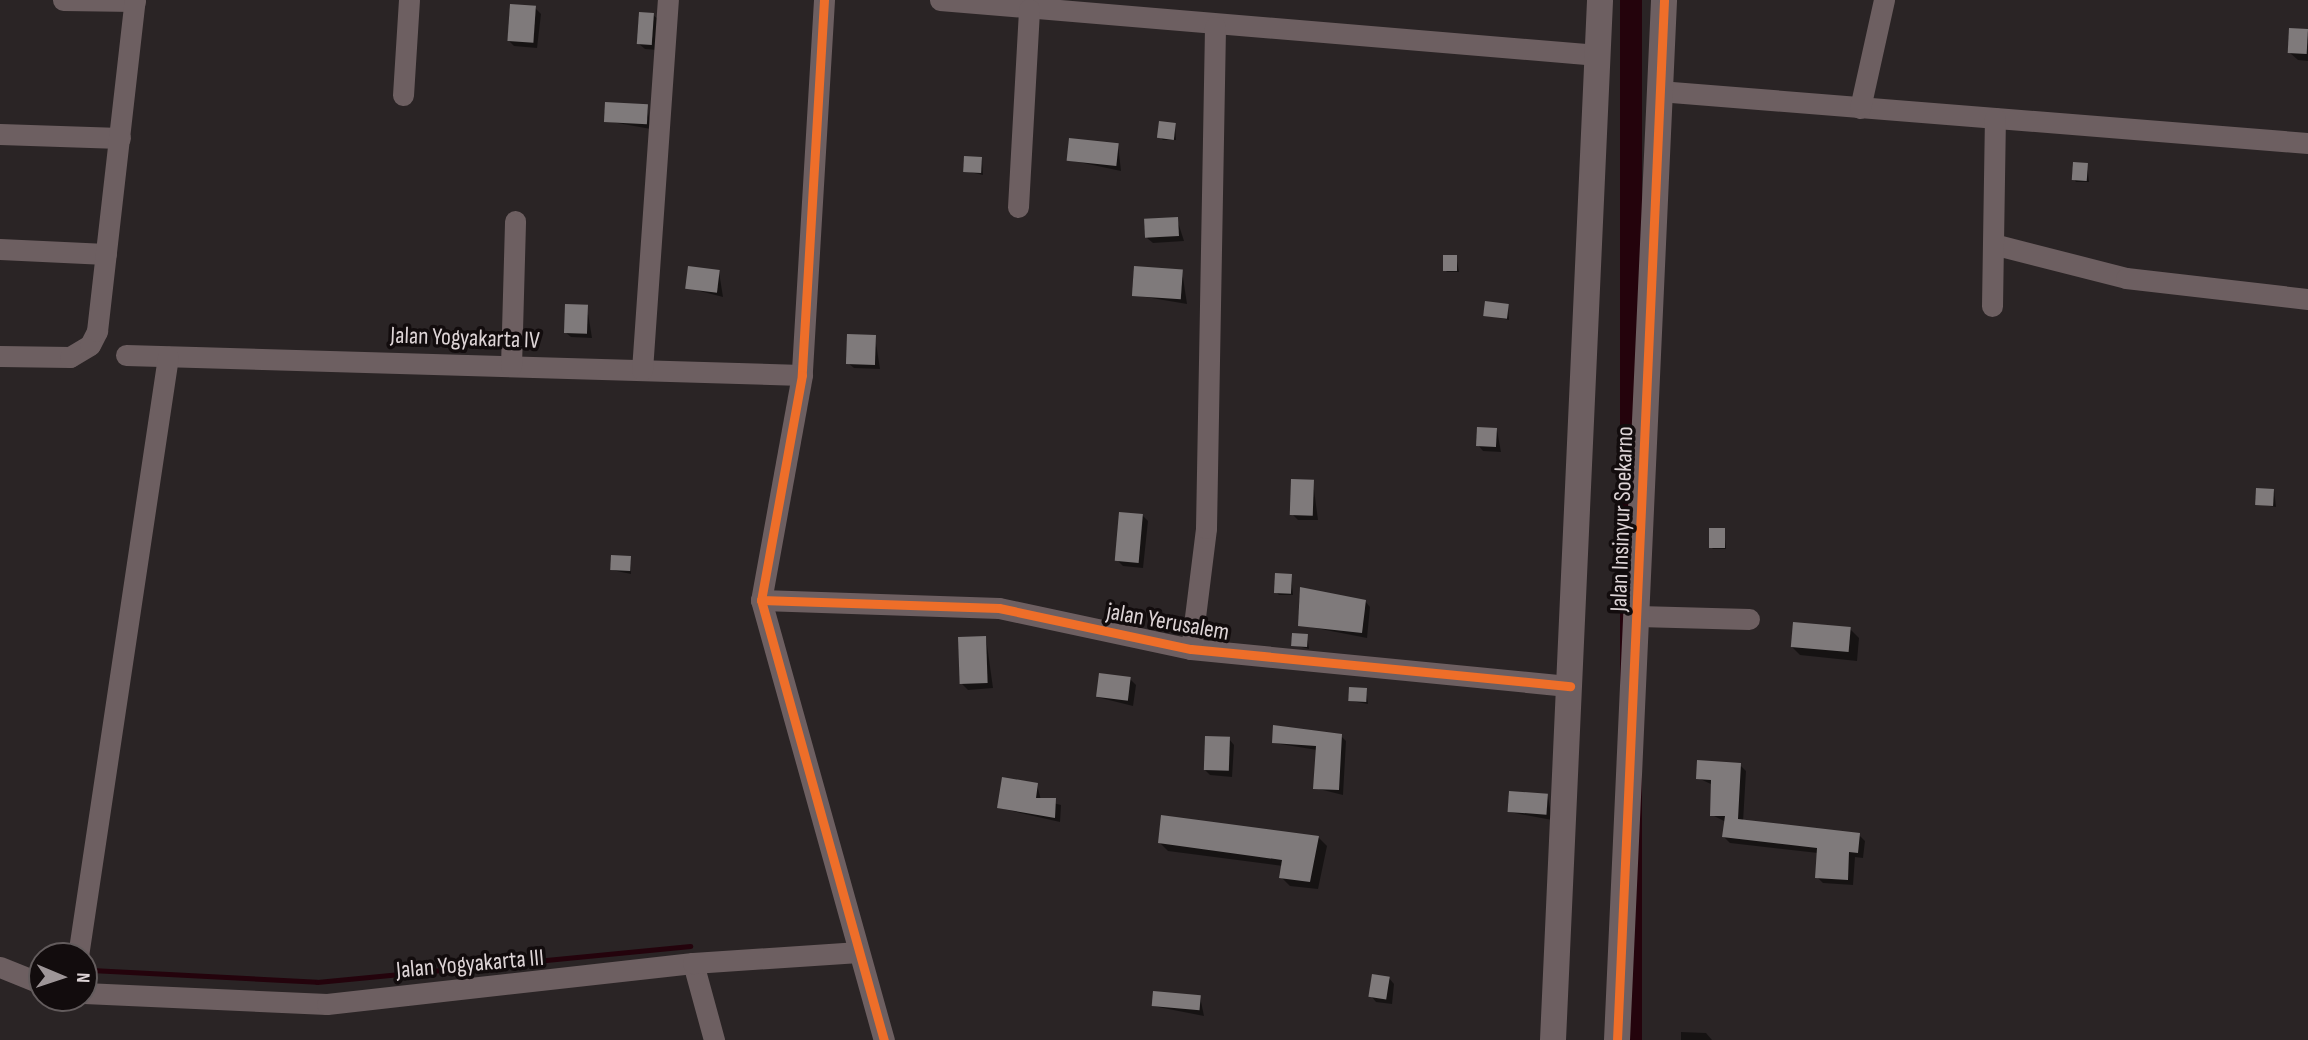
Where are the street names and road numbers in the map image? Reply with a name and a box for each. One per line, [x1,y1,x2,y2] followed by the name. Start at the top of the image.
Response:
[390,321,540,355] street label: Jalan Yogyakarta IV
[1604,426,1640,612] street label: Jalan Insinyur Soekarno
[1104,597,1232,647] street label: jalan Yerusalem
[395,943,545,985] street label: Jalan Yogyakarta III

